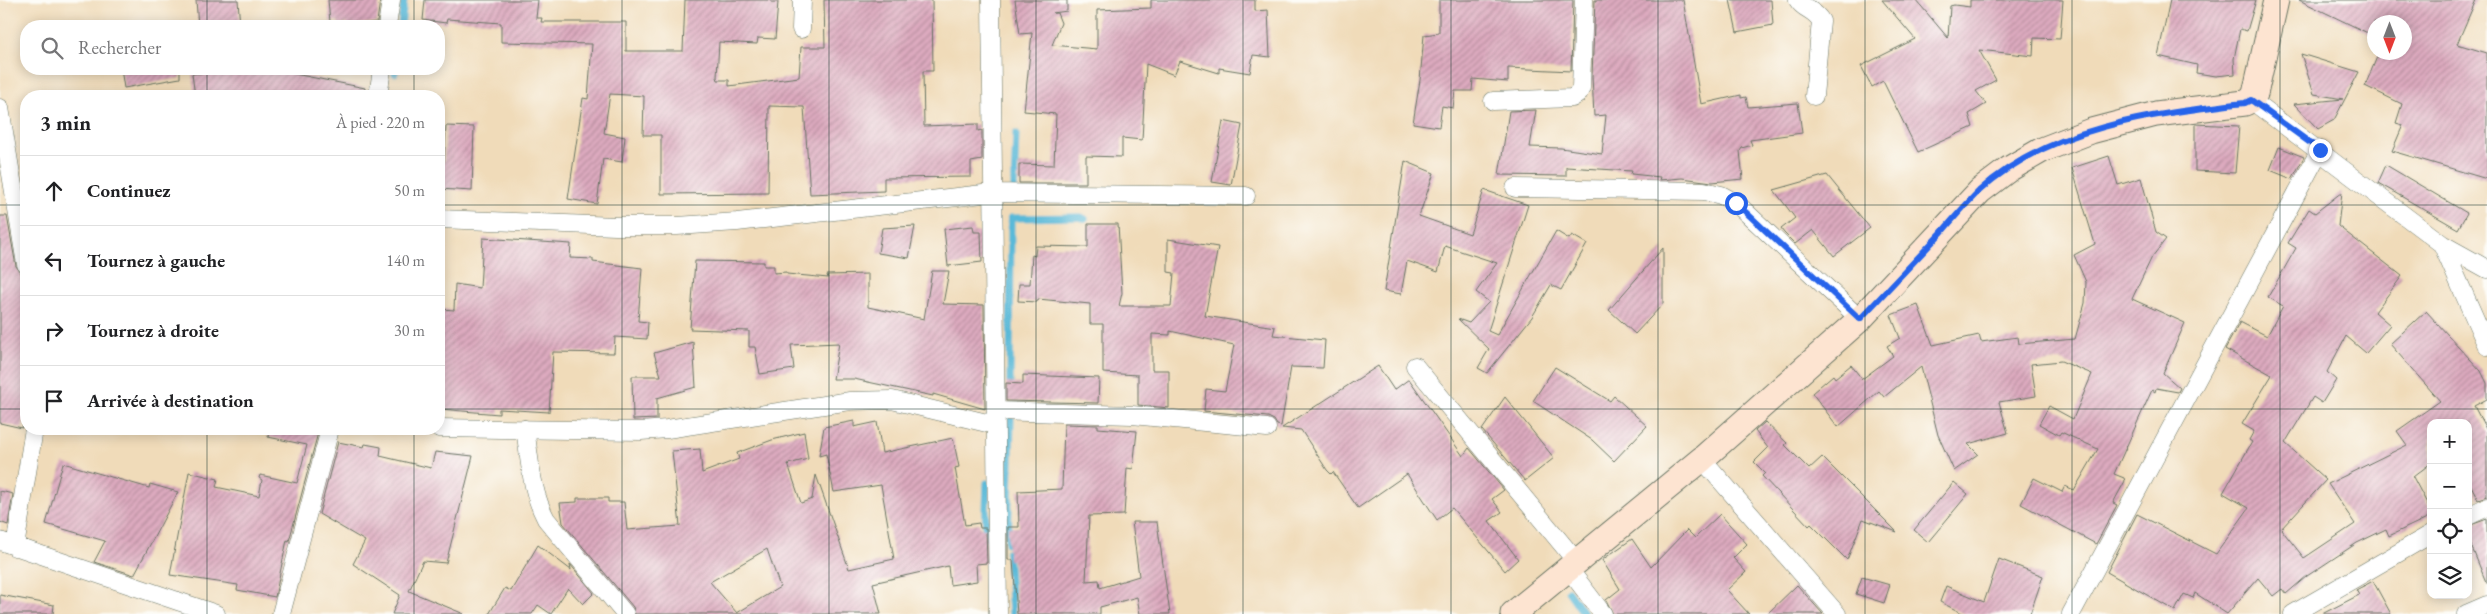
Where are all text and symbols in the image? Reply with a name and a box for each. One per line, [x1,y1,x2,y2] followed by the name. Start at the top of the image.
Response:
[2367,15,2412,60] north arrow
[20,20,445,75] search box
[38,34,66,62] icon: search
[78,35,161,60] text: Rechercher
[40,109,91,136] text: 3 min
[336,112,425,133] text: À pied · 220 m
[2309,139,2332,162] route end
[40,177,68,205] icon: ahead
[87,178,171,203] text: Continuez
[394,180,425,201] text: 50 m
[1725,192,1748,215] route start
[40,247,68,275] icon: left
[87,248,225,273] text: Tournez à gauche
[386,250,425,271] text: 140 m
[40,317,68,345] icon: right
[87,318,219,343] text: Tournez à droite
[394,320,425,341] text: 30 m
[40,387,68,415] icon: arrive
[87,388,254,413] text: Arrivée à destination
[2427,419,2472,599] map controls
[2427,419,2472,464] button: +
[2427,464,2472,509] button: −
[2427,509,2472,554] button: locate
[2427,554,2472,599] button: layers

